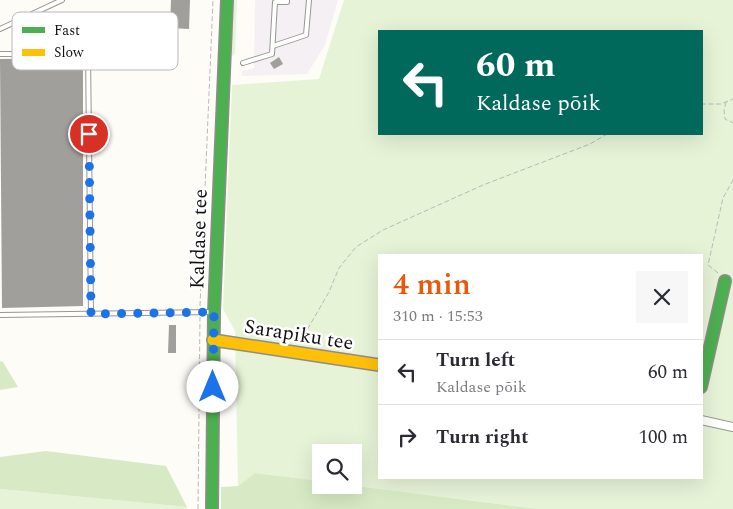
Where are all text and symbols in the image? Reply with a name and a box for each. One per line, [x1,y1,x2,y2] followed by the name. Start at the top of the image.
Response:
[12,12,178,70] legend
[54,20,80,41] text: Fast
[476,39,556,92] text: 60 m
[54,42,84,63] text: Slow
[393,50,458,115] icon: left
[476,87,601,120] text: Kaldase põik
[68,113,110,155] pin
[75,120,103,148] icon: arrive
[182,188,216,290] street label: Kaldase tee
[393,262,471,308] text: 4 min
[636,271,688,323] button: close
[393,304,483,328] text: 310 m · 15:53
[242,312,355,358] street label: Sarapiku tee
[436,346,515,375] text: Turn left
[393,358,421,386] icon: left
[648,358,688,387] text: 60 m
[186,360,238,412] position arrow
[436,375,527,399] text: Kaldase põik
[393,423,421,451] icon: right
[436,423,529,452] text: Turn right
[638,423,688,452] text: 100 m
[312,444,362,494] map controls
[312,444,362,494] button: search

